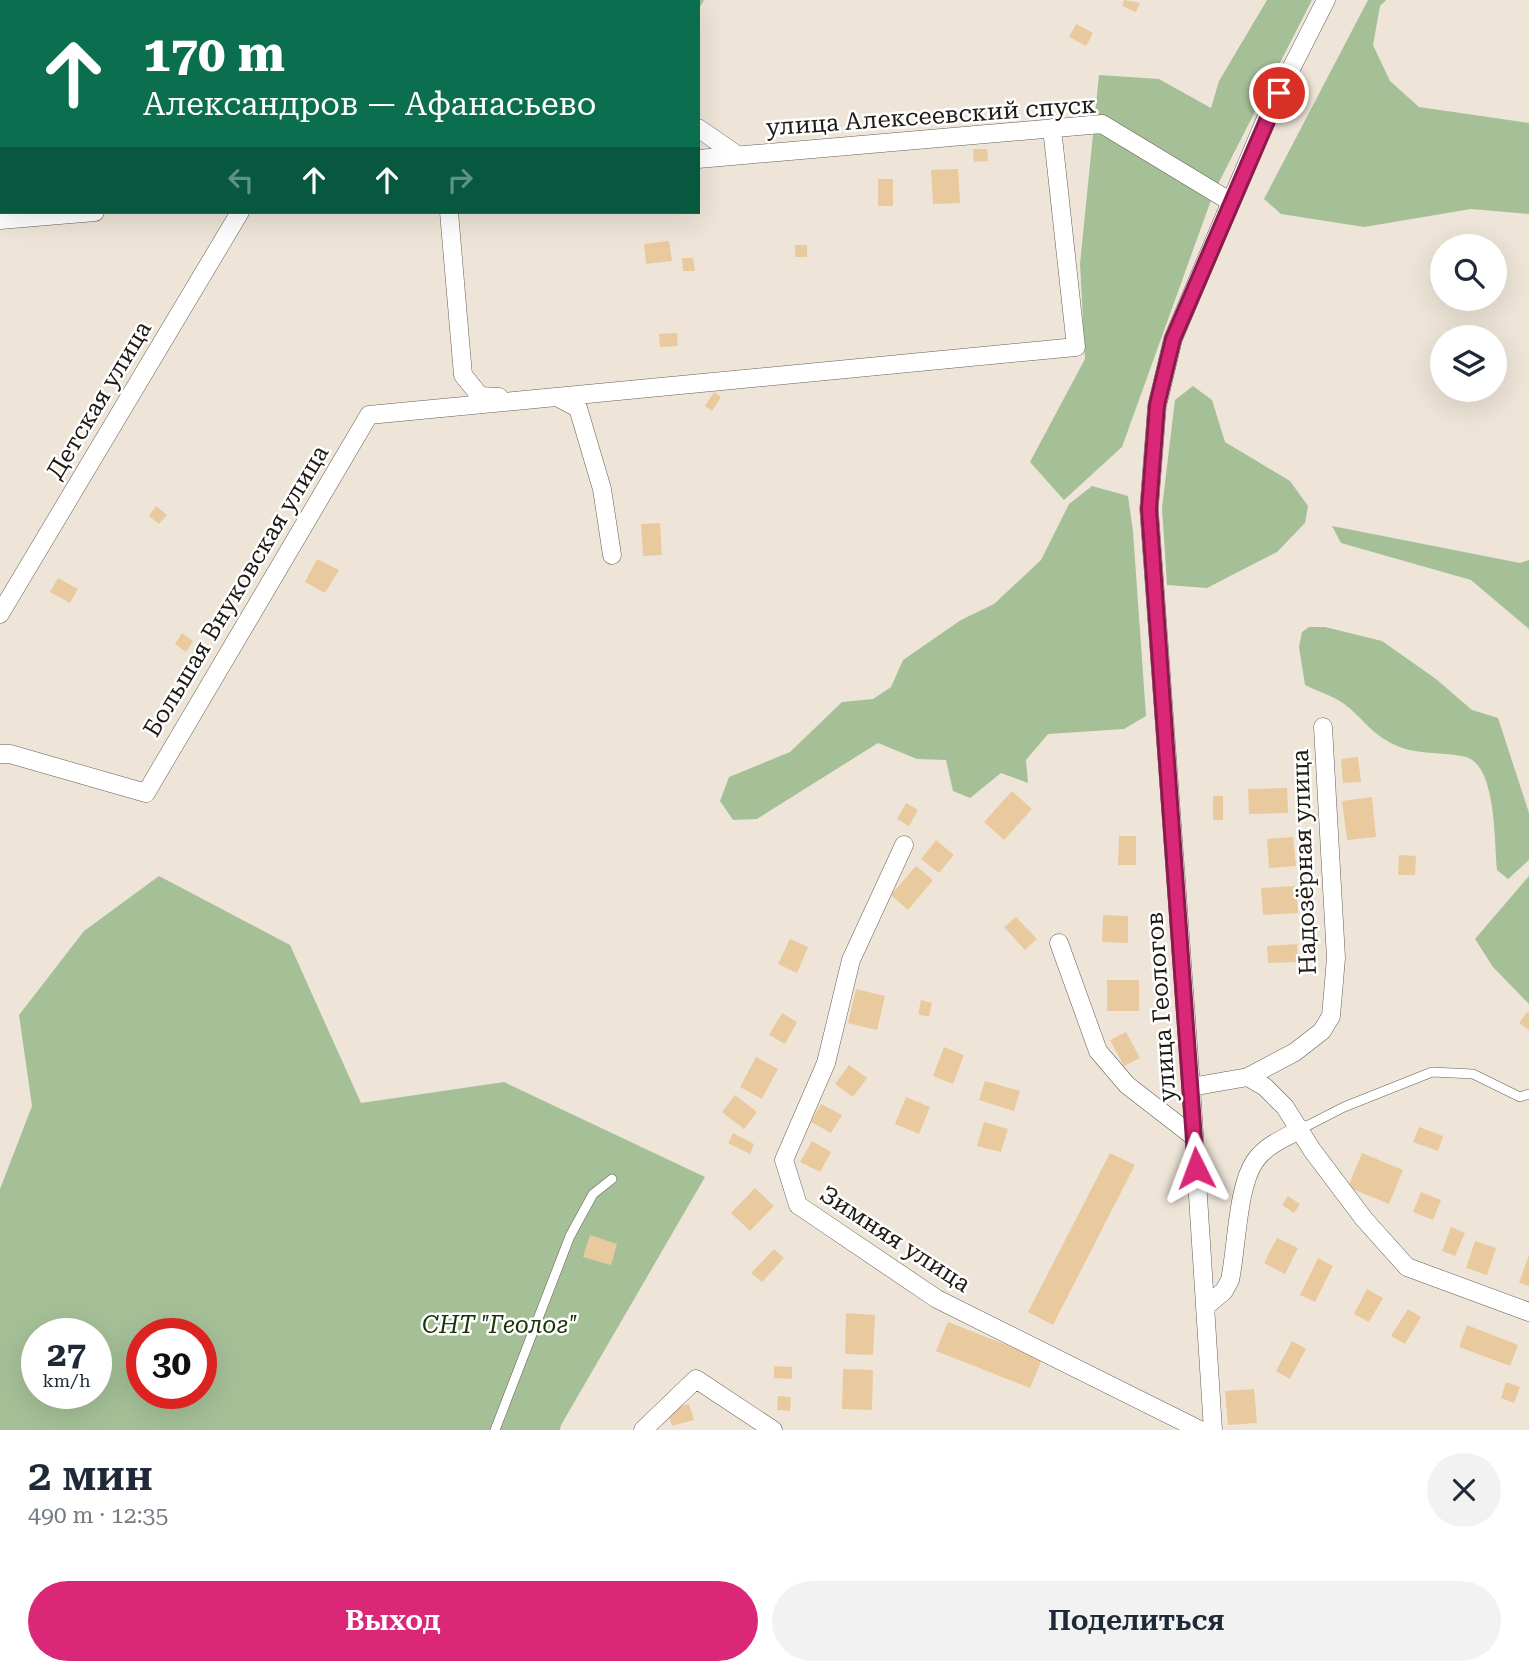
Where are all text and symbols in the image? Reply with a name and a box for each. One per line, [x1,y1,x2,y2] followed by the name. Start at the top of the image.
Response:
[143,26,285,83] text: 170 m
[28,28,119,119] icon: ahead
[1249,63,1309,123] pin
[1260,74,1298,112] icon: arrive
[143,85,596,123] text: Александров — Афанасьево
[765,90,1097,142] street label: улица Алексеевский спуск
[222,161,260,199] icon: left
[295,161,333,199] icon: ahead
[368,161,406,199] icon: ahead
[441,161,479,199] icon: right
[1430,234,1507,402] map controls
[1430,234,1507,311] button: search
[41,316,157,484] street label: Детская улица
[1430,325,1507,402] button: layers
[138,440,334,742] street label: Большая Внуковская улица
[1286,749,1322,975] street label: Надозёрная улица
[1140,911,1182,1103] street label: улица Геологов
[1159,1131,1233,1205] position arrow
[814,1180,976,1298] street label: Зимняя улица
[422,1311,578,1339] park label: СНТ "Геолог"
[126,1318,217,1409] speed limit sign: 30
[47,1334,86,1375] text: 27
[42,1370,91,1391] text: km/h
[28,1451,153,1500] text: 2 мин
[1427,1453,1501,1527] button: close
[28,1502,168,1529] text: 490 m · 12:35
[28,1581,758,1661] button: Выход
[772,1581,1501,1661] button: Поделиться

